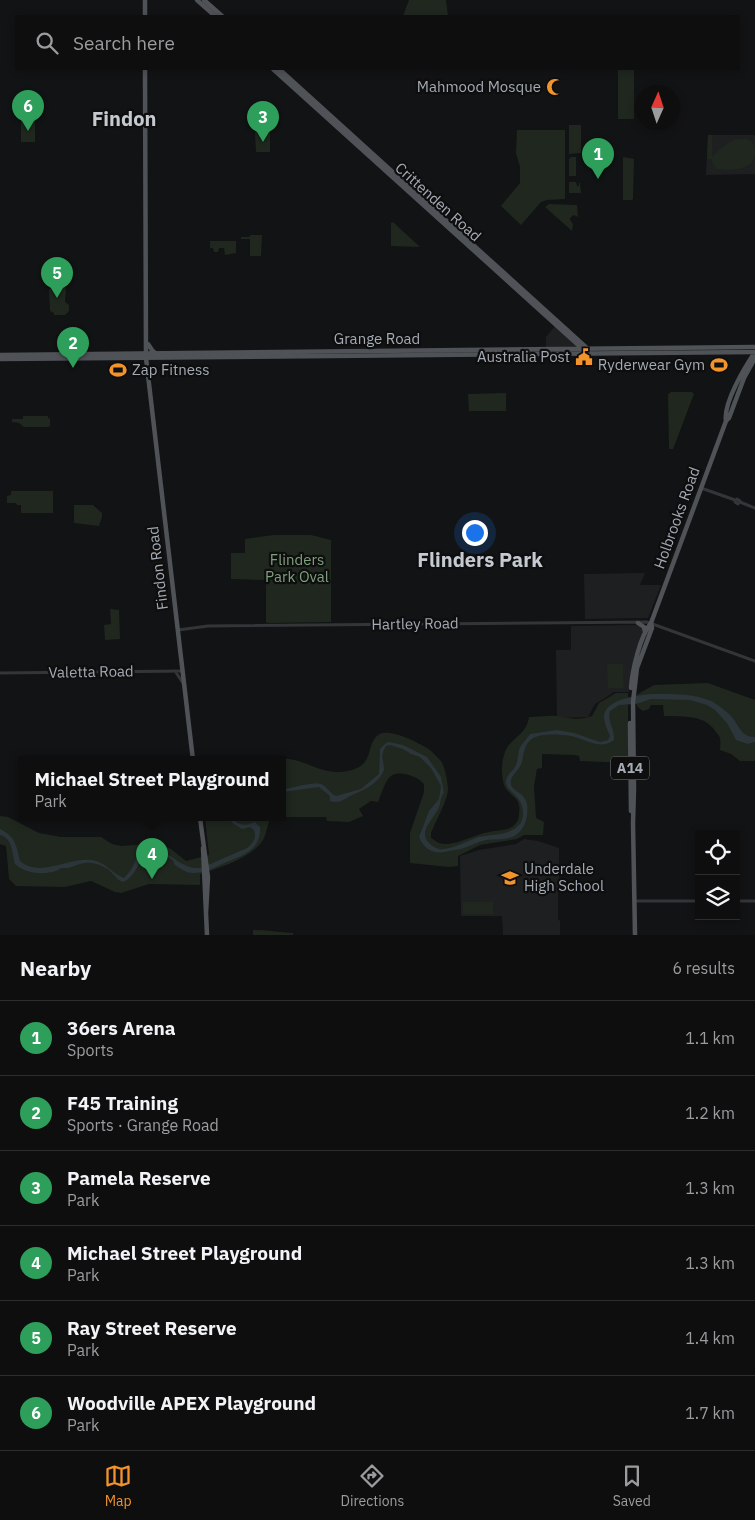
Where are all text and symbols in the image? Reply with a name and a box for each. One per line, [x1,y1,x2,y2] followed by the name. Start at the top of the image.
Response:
[15,15,740,70] search box
[33,29,61,57] icon: search
[73,31,175,55] text: Search here
[417,77,541,96] place label: Mahmood Mosque
[545,77,565,97] mosque icon: Mahmood Mosque
[635,85,680,130] north arrow
[12,90,44,131] pin: 6
[247,101,279,142] pin: 3
[92,105,156,132] district label: Findon
[582,138,614,179] pin: 1
[391,158,485,245] street label: Crittenden Road
[41,257,73,298] pin: 5
[57,327,89,368] pin: 2
[334,329,420,348] street label: Grange Road
[477,347,570,366] place label: Australia Post
[574,347,594,367] public building icon: Australia Post
[598,355,705,374] place label: Ryderwear Gym
[709,355,729,375] sports icon: Ryderwear Gym
[108,360,128,380] sports icon: Zap Fitness
[132,360,210,379] place label: Zap Fitness
[649,464,704,571] street label: Holbrooks Road
[462,520,488,546] your location
[143,525,172,611] street label: Findon Road
[417,546,543,573] district label: Flinders Park
[265,550,329,586] park label: Flinders Park Oval
[371,613,459,634] street label: Hartley Road
[48,661,134,682] street label: Valetta Road
[18,756,286,821] popup
[611,756,649,780] road number: A14
[34,767,270,791] text: Michael Street Playground
[34,791,67,811] text: Park
[695,830,740,920] map controls
[695,830,740,875] button: locate
[136,838,168,879] pin: 4
[524,859,604,895] place label: Underdale High School
[500,868,520,888] school or university icon: Underdale High School
[695,875,740,920] button: layers
[20,954,91,982] text: Nearby
[672,958,735,978] text: 6 results
[67,1016,176,1040] text: 36ers Arena
[31,1028,41,1048] text: 1
[685,1028,735,1048] text: 1.1 km
[67,1040,114,1060] text: Sports
[67,1091,178,1115] text: F45 Training
[31,1103,41,1123] text: 2
[685,1103,735,1123] text: 1.2 km
[67,1115,219,1135] text: Sports · Grange Road
[67,1166,211,1190] text: Pamela Reserve
[31,1178,41,1198] text: 3
[685,1178,735,1198] text: 1.3 km
[67,1190,99,1210] text: Park
[67,1241,302,1265] text: Michael Street Playground
[31,1253,41,1273] text: 4
[685,1253,735,1273] text: 1.3 km
[67,1265,99,1285] text: Park
[67,1316,237,1340] text: Ray Street Reserve
[31,1328,41,1348] text: 5
[685,1328,735,1348] text: 1.4 km
[67,1340,99,1360] text: Park
[67,1391,316,1415] text: Woodville APEX Playground
[31,1403,41,1423] text: 6
[685,1403,735,1423] text: 1.7 km
[67,1415,99,1435] text: Park
[104,1462,132,1510] tab: Map
[341,1462,404,1510] tab: Directions
[613,1462,651,1510] tab: Saved

